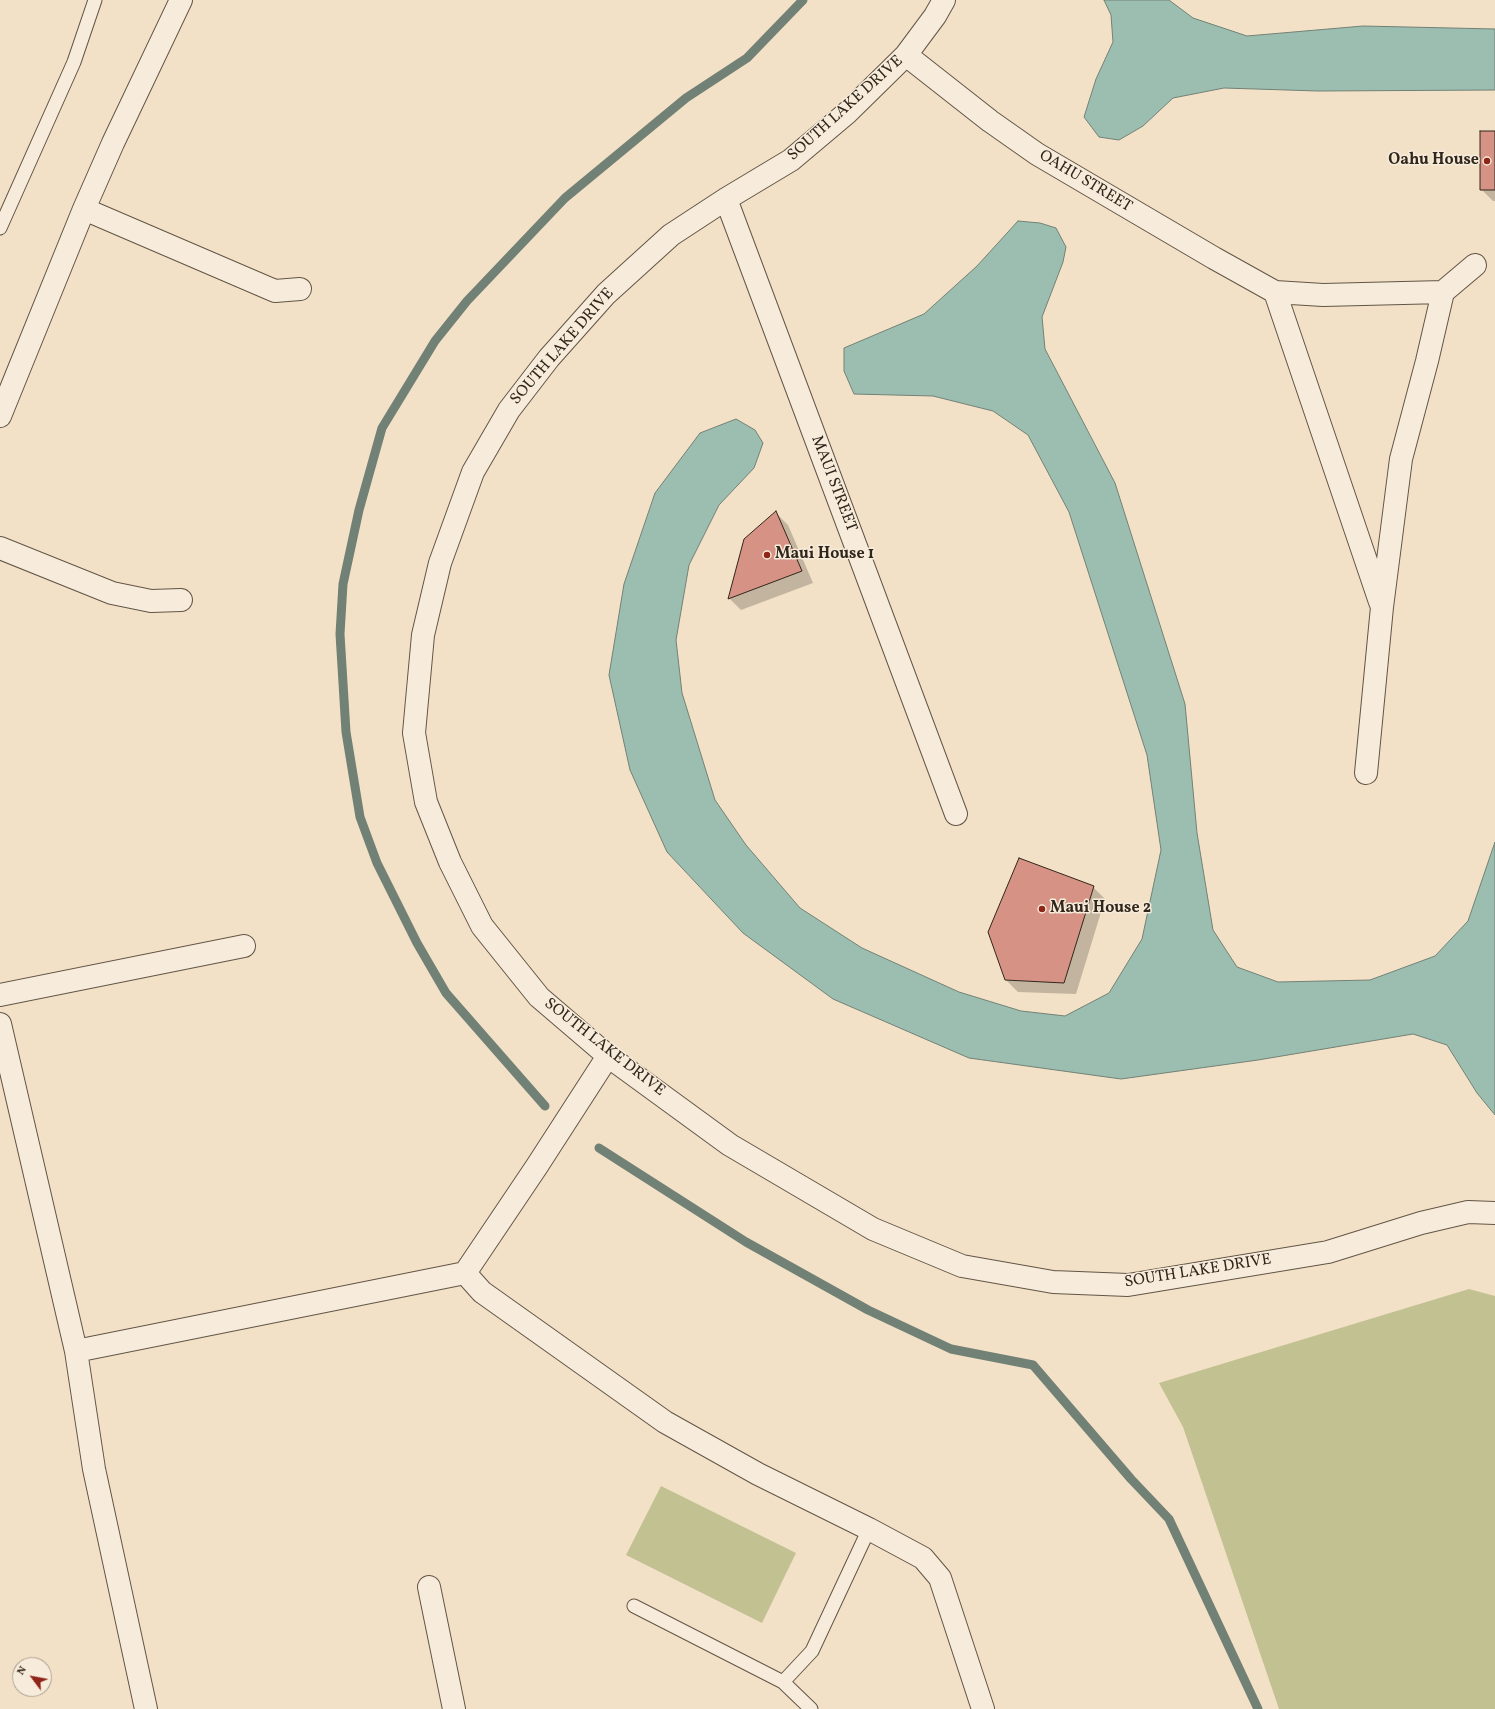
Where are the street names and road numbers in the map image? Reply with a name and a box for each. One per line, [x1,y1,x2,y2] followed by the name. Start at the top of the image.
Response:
[784,52,908,166] street label: SOUTH LAKE DRIVE
[1035,147,1135,217] street label: OAHU STREET
[507,285,619,409] street label: SOUTH LAKE DRIVE
[806,433,860,535] street label: MAUI STREET
[540,995,668,1101] street label: SOUTH LAKE DRIVE
[1123,1251,1273,1293] street label: SOUTH LAKE DRIVE

